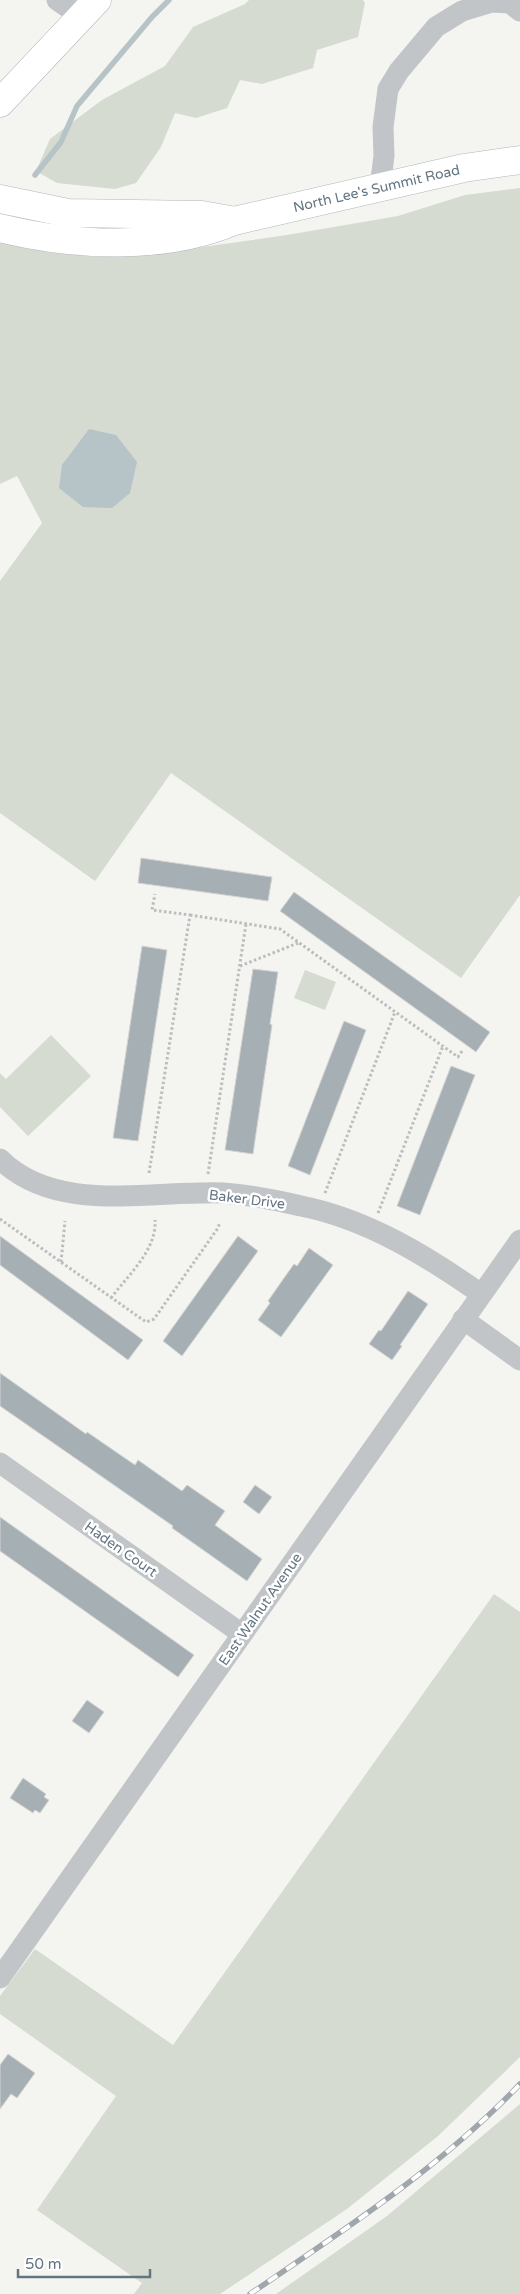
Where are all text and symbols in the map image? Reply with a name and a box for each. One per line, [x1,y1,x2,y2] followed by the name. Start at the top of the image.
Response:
[292,161,461,216] street label: North Lee's Summit Road
[208,1186,286,1213] street label: Baker Drive
[81,1518,161,1581] street label: Haden Court
[215,1550,306,1669] street label: East Walnut Avenue
[18,2246,150,2278] scale bar
[25,2255,62,2273] text: 50 m

